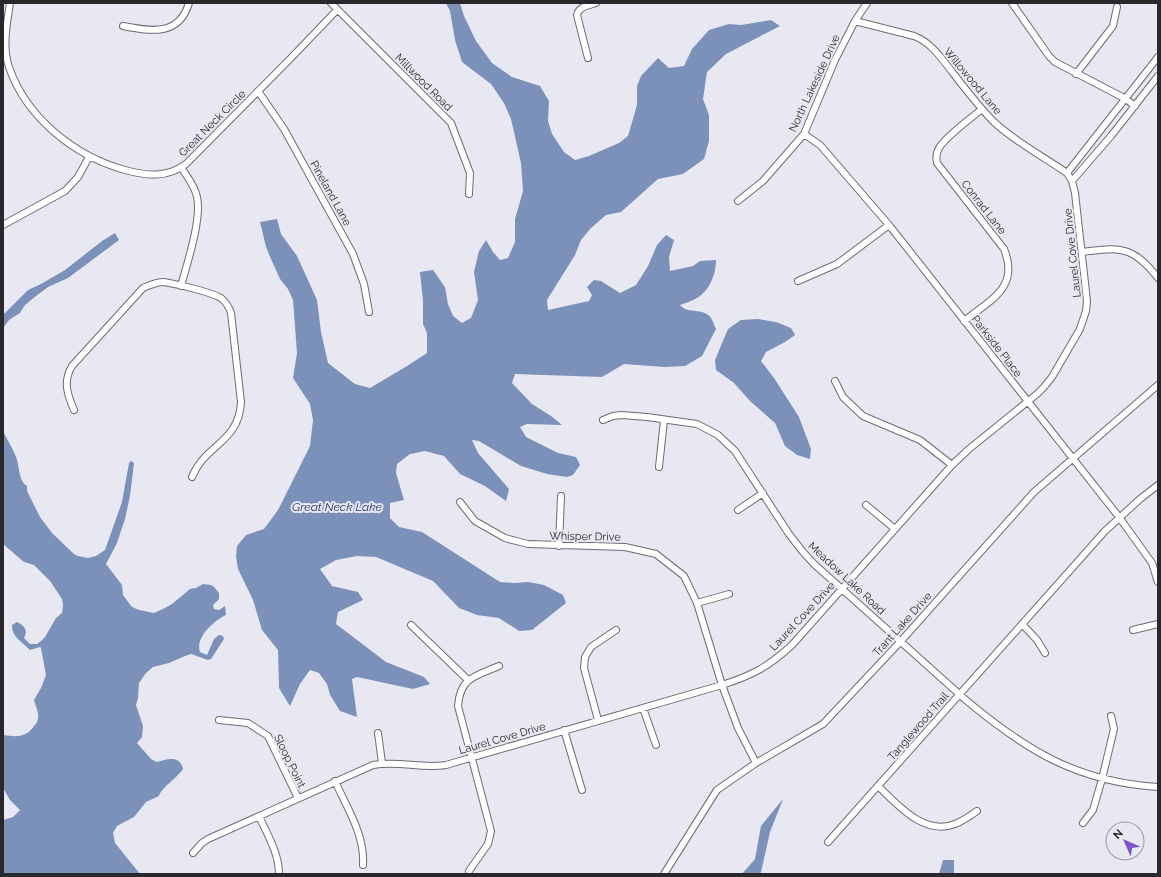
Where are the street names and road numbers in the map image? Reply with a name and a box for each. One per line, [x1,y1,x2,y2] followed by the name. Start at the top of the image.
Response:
[786,32,843,134] street label: North Lakeside Drive
[941,45,1005,118] street label: Willowood Lane
[392,51,455,114] street label: Millwood Road
[176,87,249,159] street label: Great Neck Circle
[307,158,354,229] street label: Pineland Lane
[958,178,1009,237] street label: Conrad Lane
[1061,207,1084,298] street label: Laurel Cove Drive
[969,313,1025,380] street label: Parkside Place
[549,529,621,544] street label: Whisper Drive
[806,539,888,617] street label: Meadow Lake Road
[767,579,838,654] street label: Laurel Cove Drive
[870,589,935,659] street label: Trant Lake Drive
[885,690,952,763] street label: Tanglewood Trail
[457,720,548,757] street label: Laurel Cove Drive
[271,732,308,790] street label: Sloop Point

